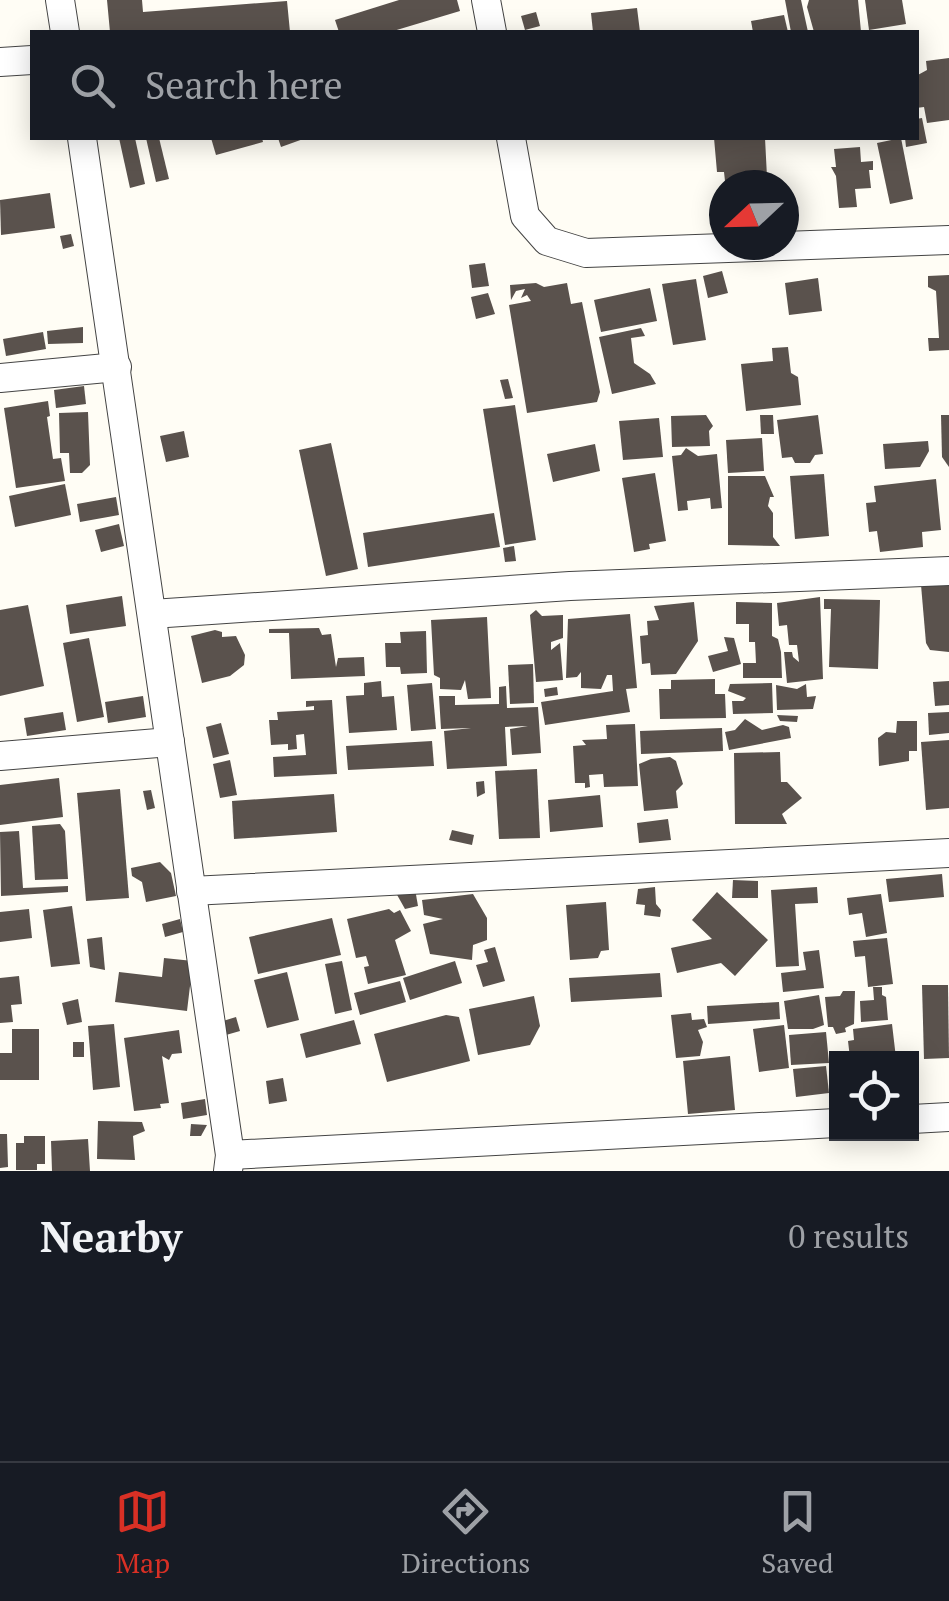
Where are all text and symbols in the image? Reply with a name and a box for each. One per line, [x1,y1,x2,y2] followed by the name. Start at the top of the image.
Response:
[30,30,919,140] search box
[65,58,120,113] icon: search
[145,60,343,110] text: Search here
[709,170,799,260] north arrow
[829,1051,919,1141] map controls
[829,1051,919,1141] button: locate
[40,1208,182,1264] text: Nearby
[788,1215,909,1257] text: 0 results
[115,1484,170,1581] tab: Map
[401,1484,530,1581] tab: Directions
[761,1484,834,1581] tab: Saved

